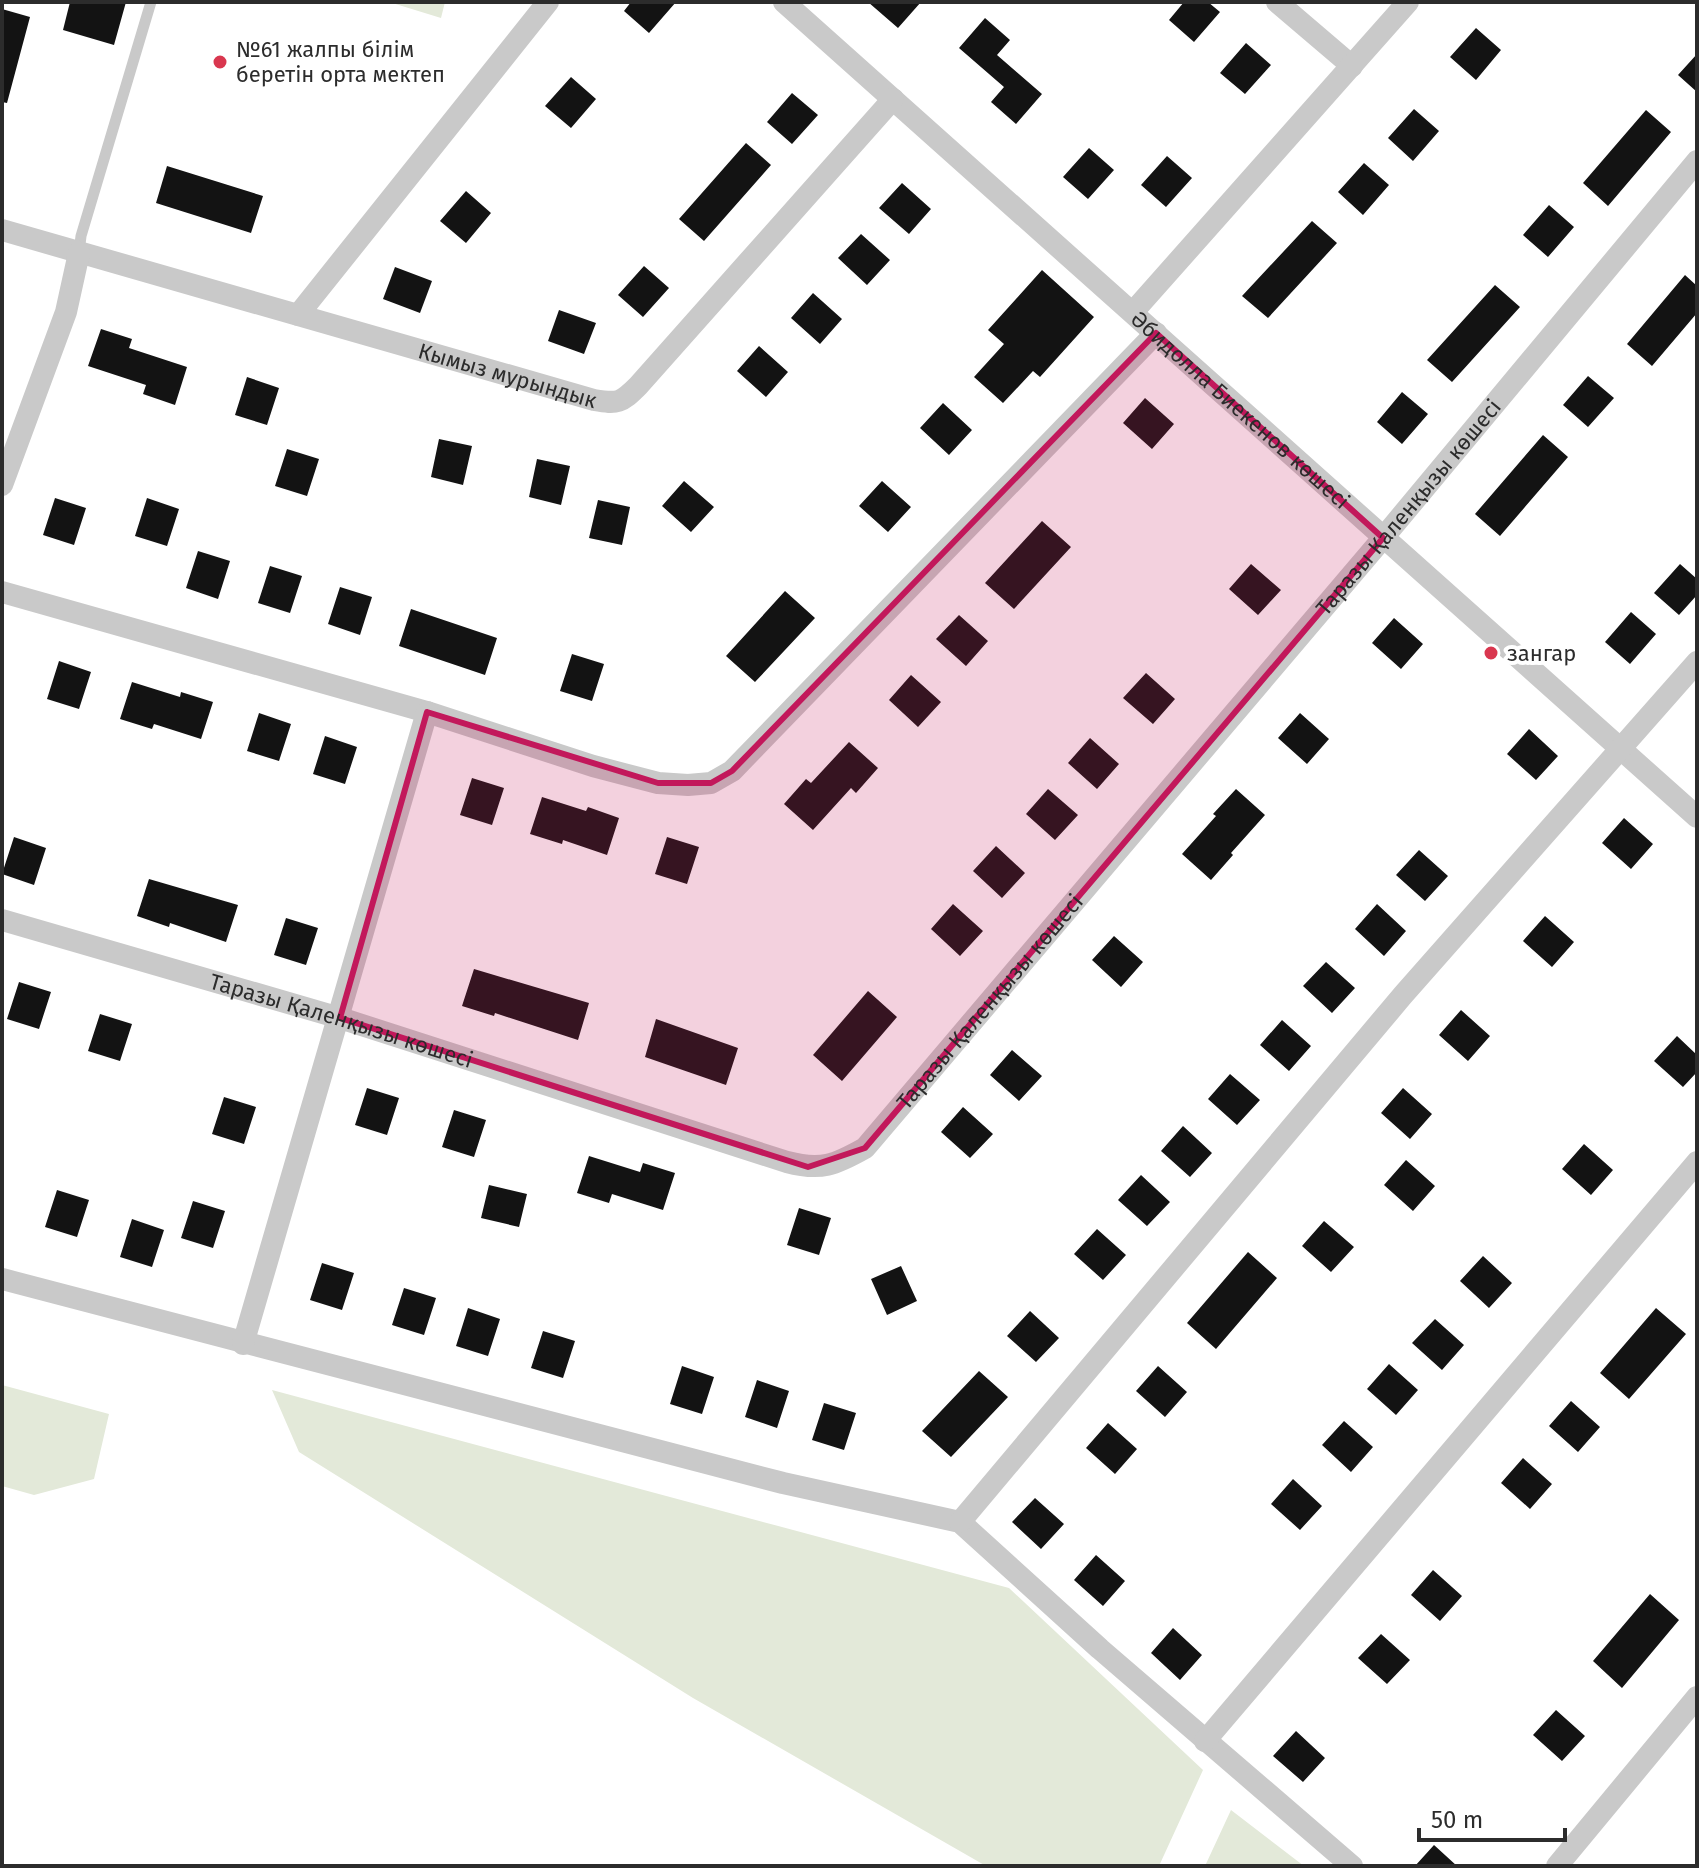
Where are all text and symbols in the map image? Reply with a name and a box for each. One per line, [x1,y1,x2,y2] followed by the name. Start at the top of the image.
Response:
[236,36,445,88] place label: №61 жалпы білім беретін орта мектеп
[211,53,229,71] marker: №61 жалпы білім беретін орта мектеп
[1125,305,1355,515] street label: Әбидолла Биекенов көшесі
[415,337,600,414] street label: Кымыз мурындык
[1310,394,1507,621] street label: Таразы Қаленқызы көшесі
[1507,640,1576,667] place label: зангар
[1482,644,1500,662] marker: зангар
[891,889,1089,1115] street label: Таразы Қаленқызы көшесі
[207,968,476,1074] street label: Таразы Қаленқызы көшесі
[1419,1792,1565,1842] scale bar
[1431,1806,1483,1834] text: 50 m

